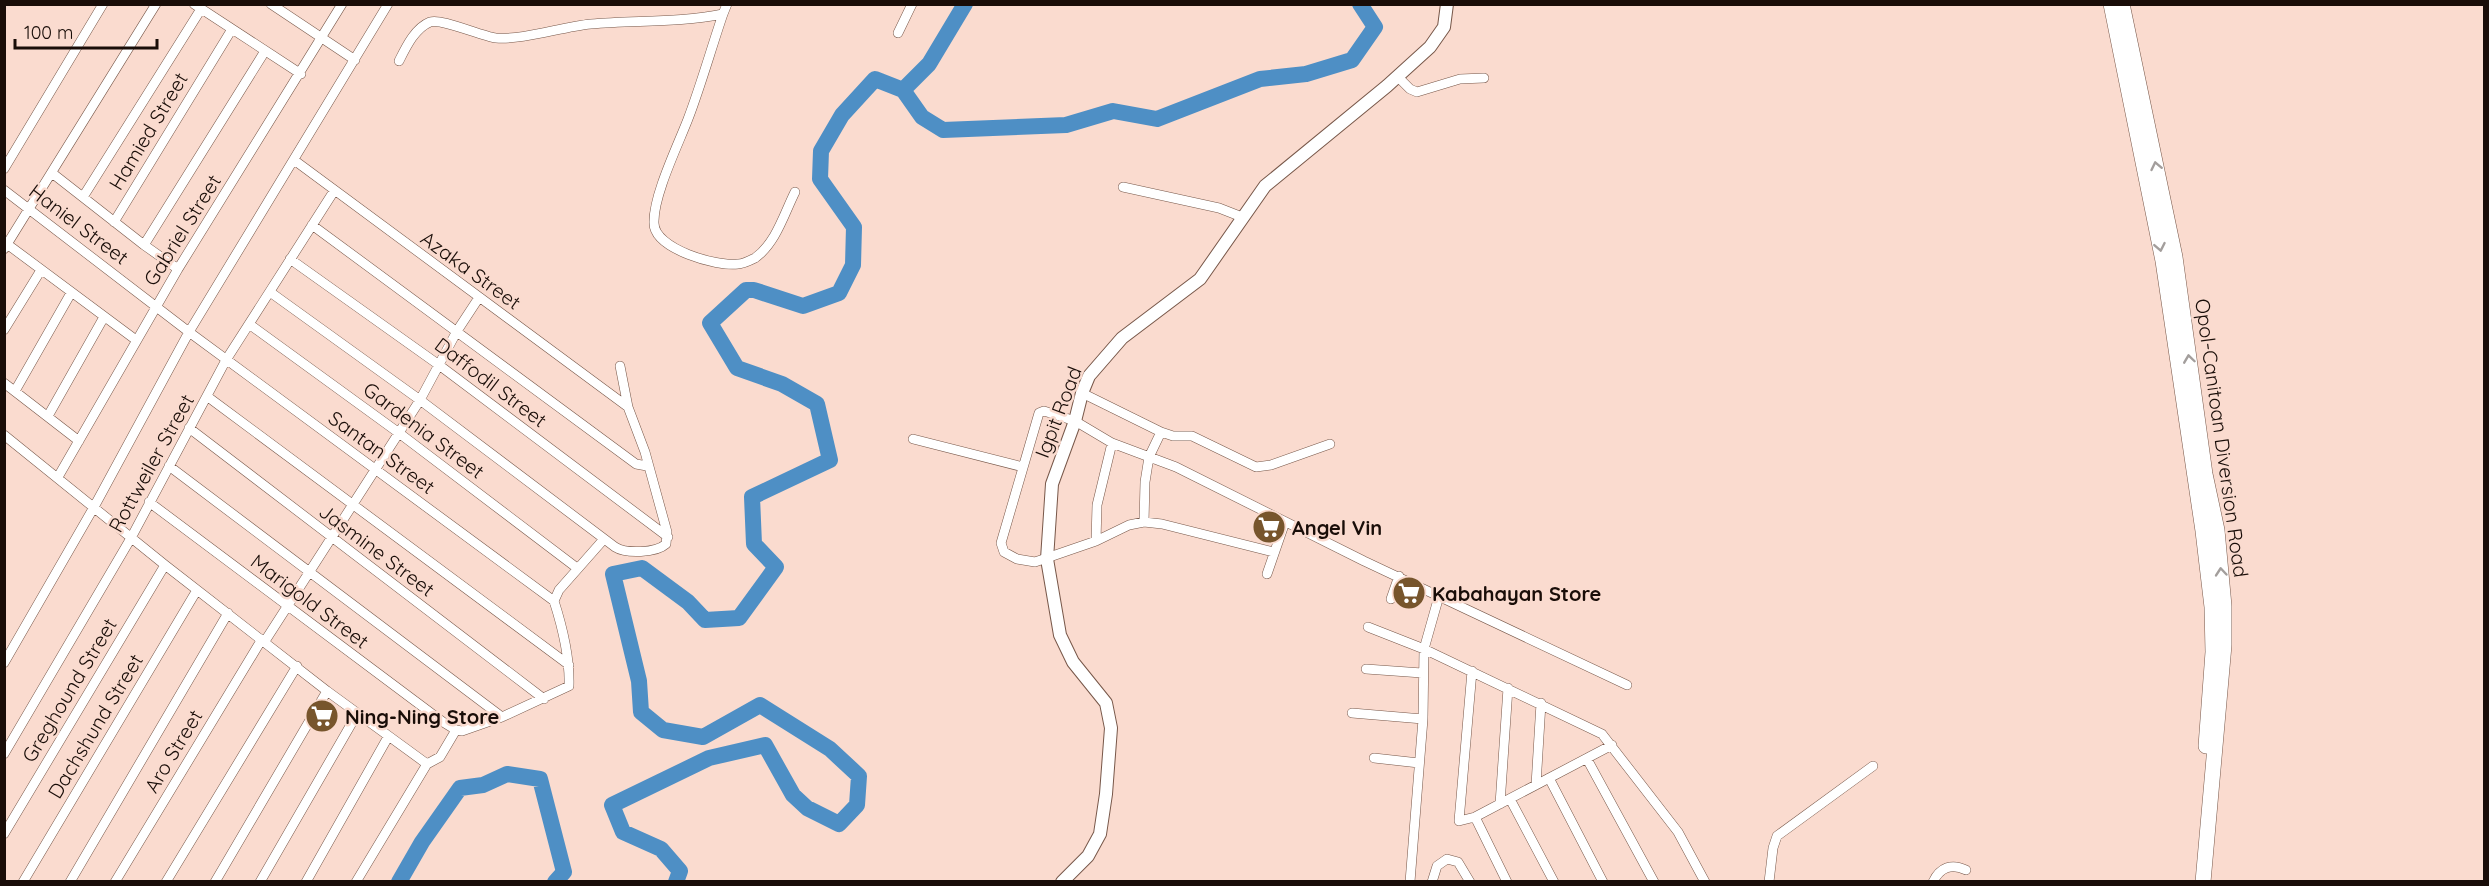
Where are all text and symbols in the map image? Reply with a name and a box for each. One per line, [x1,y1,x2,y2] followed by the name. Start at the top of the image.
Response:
[15,12,158,50] scale bar
[24,21,73,44] text: 100 m
[103,68,193,194] street label: Hamied Street
[2150,162,2163,172] one-way arrow
[138,170,226,290] street label: Gabriel Street
[24,178,134,270] street label: Haniel Street
[416,225,526,315] street label: Azaka Street
[2153,242,2166,252] one-way arrow
[2190,297,2254,579] street label: Opol-Canitoan Diversion Road
[430,332,552,432] street label: Daffodil Street
[2184,354,2196,363] one-way arrow
[1029,363,1087,461] street label: Igpit Road
[359,376,490,484] street label: Gardenia Street
[103,389,199,536] street label: Rottweiler Street
[324,405,440,499] street label: Santan Street
[314,498,440,602] street label: Jasmine Street
[1251,509,1287,545] supermarket icon: Angel Vin
[1292,515,1382,540] place label: Angel Vin
[246,548,374,654] street label: Marigold Street
[2215,568,2228,577] one-way arrow
[1391,575,1427,611] supermarket icon: Kabahayan Store
[1432,581,1601,606] place label: Kabahayan Store
[16,613,122,766] street label: Greghound Street
[42,649,148,803] street label: Dachshund Street
[304,698,340,734] supermarket icon: Ning-Ning Store
[345,704,499,729] place label: Ning-Ning Store
[138,705,208,797] street label: Aro Street

